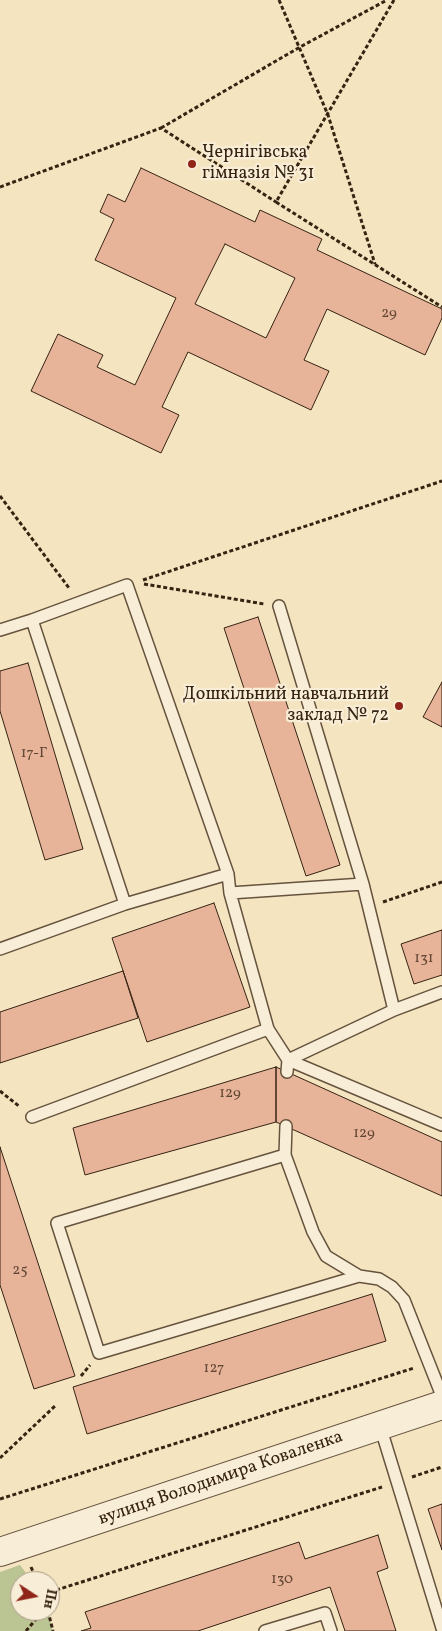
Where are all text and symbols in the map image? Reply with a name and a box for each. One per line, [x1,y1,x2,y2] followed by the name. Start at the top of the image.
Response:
[202,143,315,186] place label: Чернігівська гімназія № 31
[186,158,198,170] marker: Чернігівська гімназія № 31
[381,305,397,323] house number: 29
[183,685,389,728] place label: Дошкільний навчальний заклад № 72
[393,700,405,712] marker: Дошкільний навчальний заклад № 72
[21,745,47,763] house number: 17-Г
[414,950,434,968] house number: 131
[219,1085,241,1103] house number: 129
[353,1125,375,1143] house number: 129
[12,1262,28,1280] house number: 25
[204,1360,224,1378] house number: 127
[96,1427,346,1531] street label: вулиця Володимира Коваленка
[10,1571,60,1621] north arrow
[271,1571,293,1589] house number: 130
[38,1587,60,1610] text: Пн

